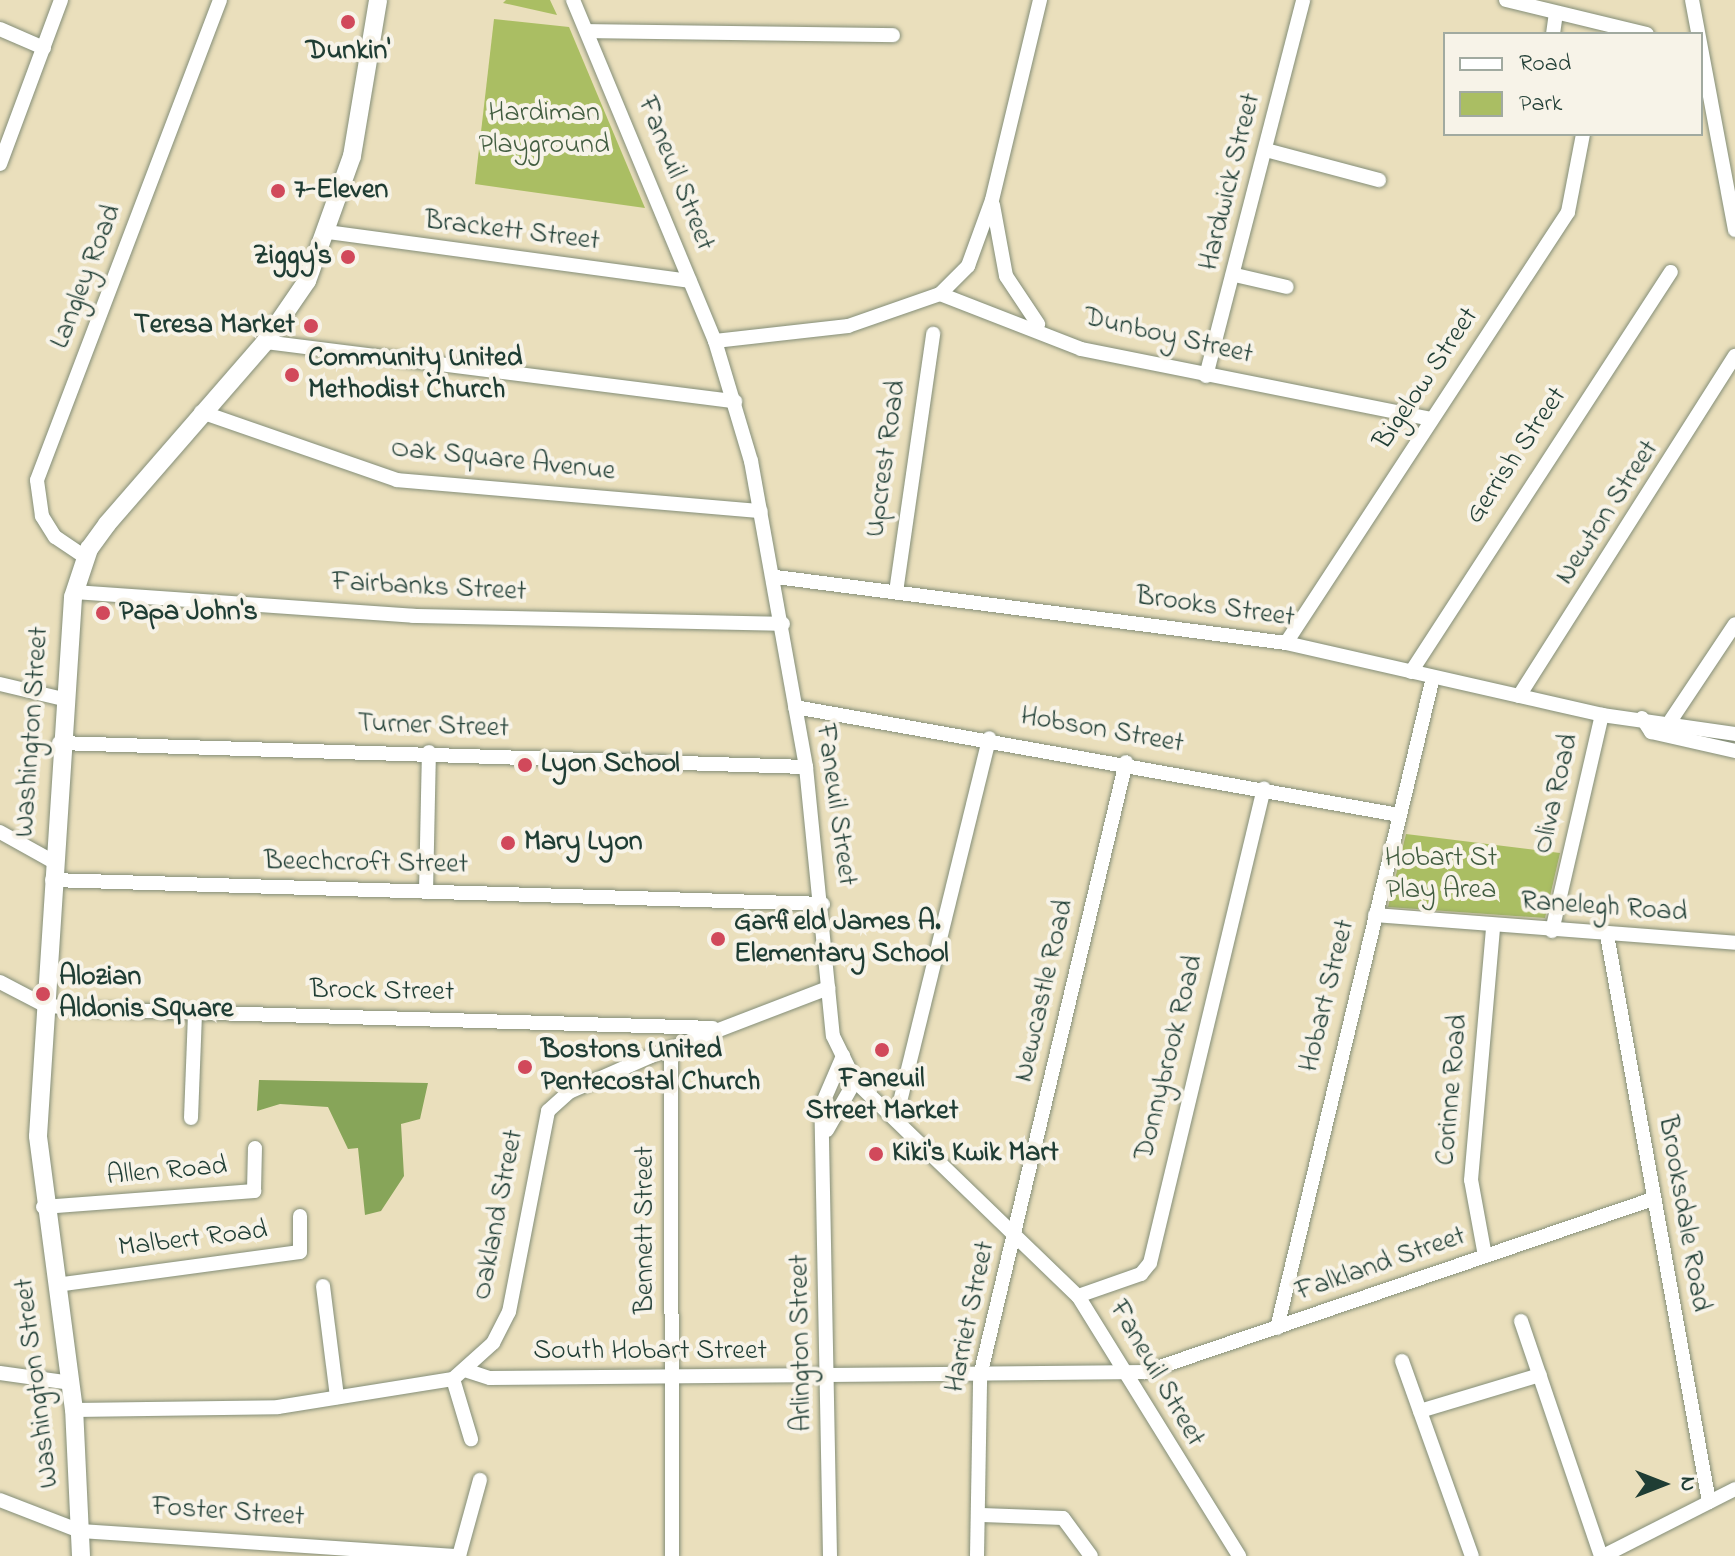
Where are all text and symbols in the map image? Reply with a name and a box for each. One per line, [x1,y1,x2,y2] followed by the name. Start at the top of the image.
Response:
[339,13,357,31] marker: Dunkin'
[1443,32,1703,136] legend
[306,35,390,69] place label: Dunkin'
[1519,47,1571,82] text: Road
[1519,87,1562,122] text: Park
[1193,90,1269,274] street label: Hardwick Street
[629,92,721,256] street label: Faneuil Street
[478,97,610,163] park label: Hardiman Playground
[294,174,388,208] place label: 7-Eleven
[269,182,287,200] marker: 7-Eleven
[44,200,130,354] street label: Langley Road
[422,205,602,259] street label: Brackett Street
[253,240,332,274] place label: Ziggy's
[339,248,357,266] marker: Ziggy's
[1080,301,1256,373] street label: Dunboy Street
[1367,302,1487,456] street label: Bigelow Street
[134,309,295,343] place label: Teresa Market
[302,317,320,335] marker: Teresa Market
[308,342,522,408] place label: Community United Methodist Church
[283,366,301,384] marker: Community United Methodist Church
[859,378,915,540] street label: Upcrest Road
[1459,381,1575,531] street label: Gerrish Street
[389,433,617,489] street label: Oak Square Avenue
[1549,435,1667,591] street label: Newton Street
[331,566,527,610] street label: Fairbanks Street
[1133,580,1297,636] street label: Brooks Street
[119,596,258,630] place label: Papa John's
[94,604,112,622] marker: Papa John's
[9,626,57,838] street label: Washington Street
[1018,700,1186,762] street label: Hobson Street
[357,708,509,746] street label: Turner Street
[807,722,863,888] street label: Faneuil Street
[1527,731,1587,857] street label: Oliva Road
[541,748,680,782] place label: Lyon School
[516,756,534,774] marker: Lyon School
[524,826,642,860] place label: Mary Lyon
[499,834,517,852] marker: Mary Lyon
[1385,842,1497,908] park label: Hobart St Play Area
[264,845,468,883] street label: Beechcroft Street
[1520,885,1688,931] street label: Ranelegh Road
[1008,897,1082,1085] street label: Newcastle Road
[734,906,949,972] place label: Garfield James A. Elementary School
[1293,916,1363,1076] street label: Hobart Street
[709,930,727,948] marker: Garfield James A. Elementary School
[1128,952,1212,1164] street label: Donnybrook Road
[59,961,233,1027] place label: Alozian Aldonis Square
[310,974,454,1010] street label: Brock Street
[34,985,52,1003] marker: Alozian Aldonis Square
[1430,1013,1476,1167] street label: Corinne Road
[541,1034,760,1100] place label: Bostons United Pentecostal Church
[873,1041,891,1059] marker: Faneuil Street Market
[516,1058,534,1076] marker: Bostons United Pentecostal Church
[806,1063,958,1129] place label: Faneuil Street Market
[1649,1113,1717,1315] street label: Brooksdale Road
[466,1127,532,1303] street label: Oakland Street
[892,1137,1059,1171] place label: Kiki's Kwik Mart
[867,1145,885,1163] marker: Kiki's Kwik Mart
[629,1146,663,1314] street label: Bennett Street
[105,1150,229,1194] street label: Allen Road
[116,1214,270,1266] street label: Malbert Road
[1292,1220,1470,1310] street label: Falkland Street
[939,1239,1003,1395] street label: Harriet Street
[784,1254,820,1432] street label: Arlington Street
[8,1276,68,1490] street label: Washington Street
[1101,1295,1211,1453] street label: Faneuil Street
[533,1335,767,1369] street label: South Hobart Street
[1623,1444,1703,1524] north arrow
[1671,1477,1703,1491] text: N
[151,1491,305,1535] street label: Foster Street

